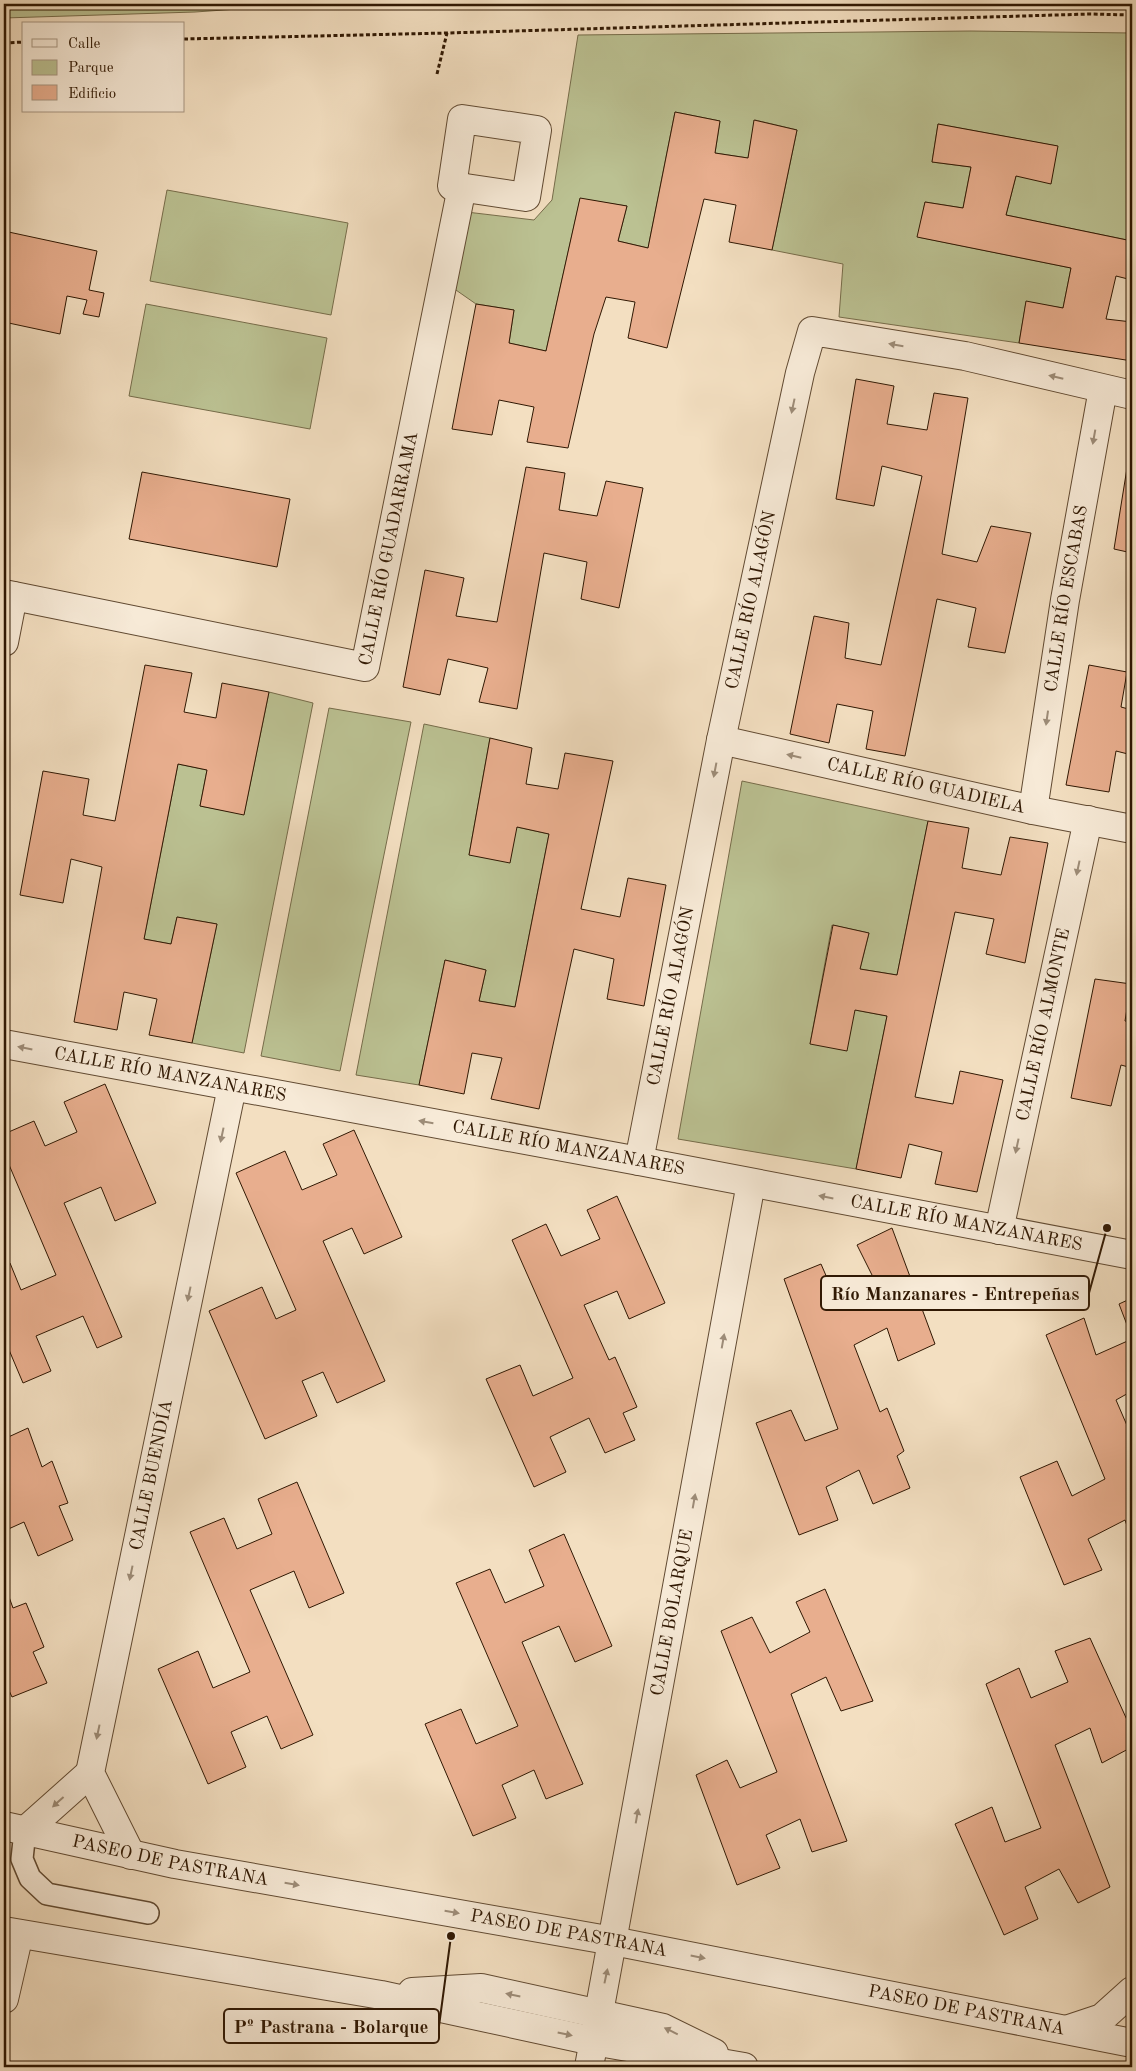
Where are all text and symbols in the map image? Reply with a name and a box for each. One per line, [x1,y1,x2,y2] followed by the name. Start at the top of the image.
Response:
[22,22,185,112] legend
[68,37,101,52] text: Calle
[68,61,114,76] text: Parque
[68,87,116,102] text: Edificio
[888,340,904,348] one-way arrow
[1048,373,1063,381] one-way arrow
[789,398,797,414] one-way arrow
[1090,429,1098,445] one-way arrow
[356,430,421,667] street label: CALLE RÍO GUADARRAMA
[1042,504,1091,693] street label: CALLE RÍO ESCABAS
[723,509,779,691] street label: CALLE RÍO ALAGÓN
[1043,710,1051,726] one-way arrow
[785,752,801,760] one-way arrow
[825,755,1027,817] street label: CALLE RÍO GUADIELA
[711,762,719,777] one-way arrow
[1073,860,1081,876] one-way arrow
[645,905,697,1087] street label: CALLE RÍO ALAGÓN
[1014,927,1073,1123] street label: CALLE RÍO ALMONTE
[17,1044,33,1052] one-way arrow
[53,1044,288,1105] street label: CALLE RÍO MANZANARES
[418,1118,434,1126] one-way arrow
[451,1118,686,1179] street label: CALLE RÍO MANZANARES
[218,1128,226,1144] one-way arrow
[1013,1139,1021,1154] one-way arrow
[849,1192,1084,1254] street label: CALLE RÍO MANZANARES
[818,1193,834,1201] one-way arrow
[821,1276,1089,1310] callout: Río Manzanares - Entrepeñas
[831,1286,1079,1305] text: Río Manzanares - Entrepeñas
[185,1287,193,1303] one-way arrow
[720,1333,728,1349] one-way arrow
[127,1398,176,1552] street label: CALLE BUENDÍA
[690,1494,698,1509] one-way arrow
[648,1528,696,1697] street label: CALLE BOLARQUE
[127,1566,135,1582] one-way arrow
[94,1725,102,1741] one-way arrow
[52,1796,64,1808] one-way arrow
[633,1808,641,1824] one-way arrow
[70,1832,270,1889] street label: PASEO DE PASTRANA
[284,1880,300,1888] one-way arrow
[469,1907,669,1960] street label: PASEO DE PASTRANA
[444,1908,460,1916] one-way arrow
[690,1954,706,1962] one-way arrow
[602,1968,610,1983] one-way arrow
[867,1982,1066,2039] street label: PASEO DE PASTRANA
[504,1990,520,1998] one-way arrow
[224,2009,439,2043] callout: Pº Pastrana - Bolarque
[233,2019,429,2038] text: Pº Pastrana - Bolarque
[663,2027,678,2036] one-way arrow
[558,2031,574,2039] one-way arrow

